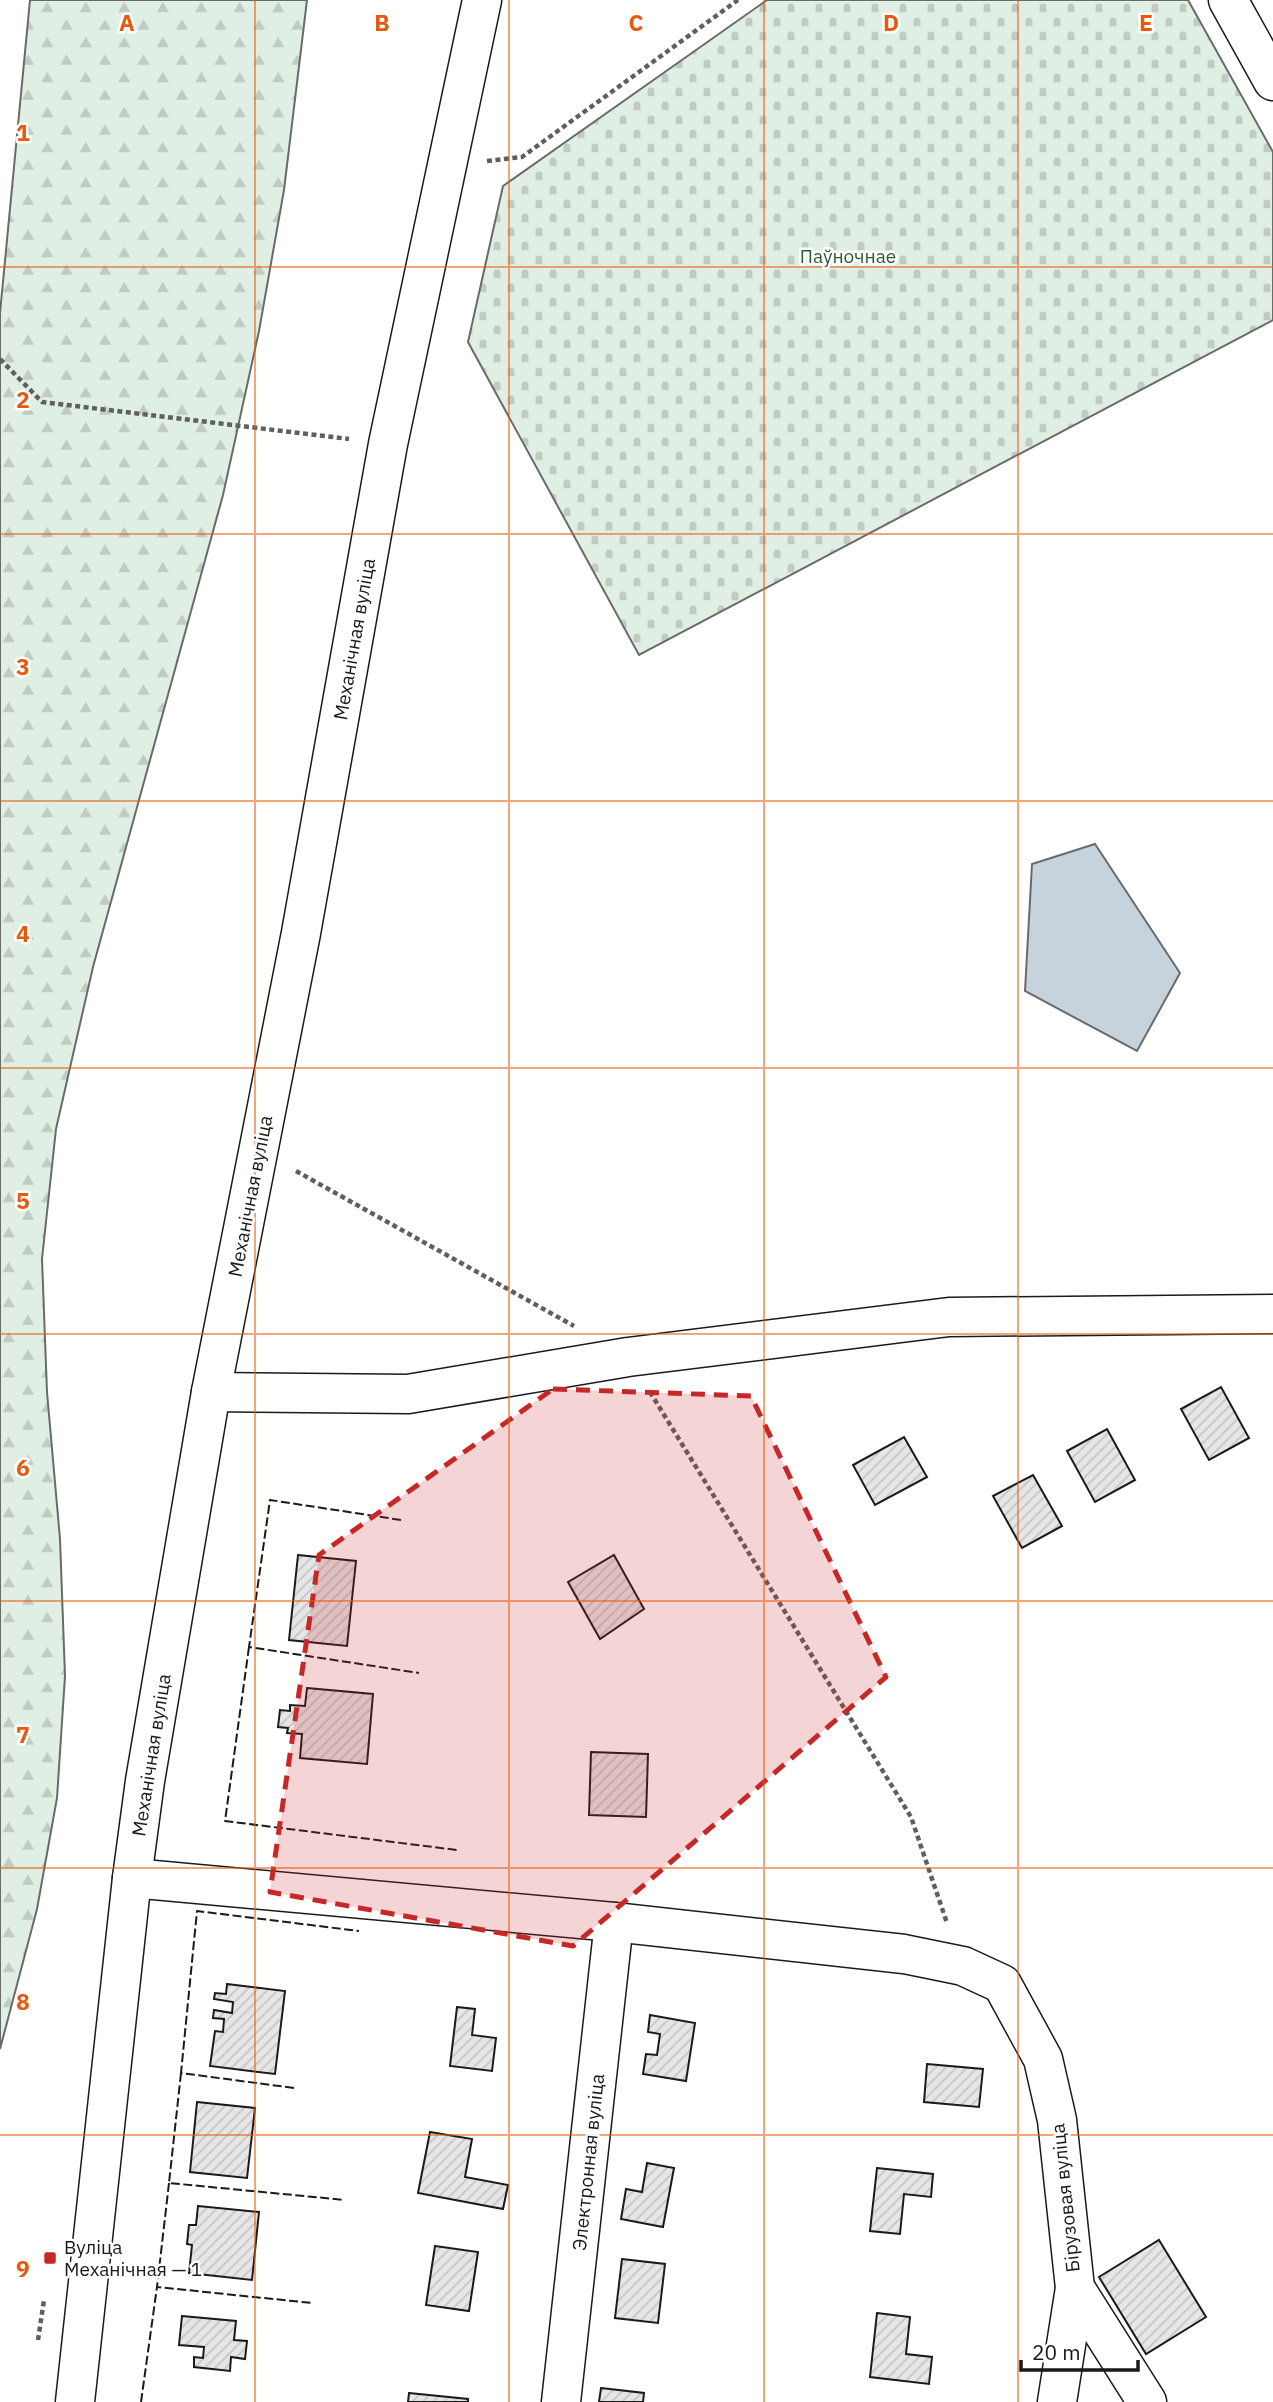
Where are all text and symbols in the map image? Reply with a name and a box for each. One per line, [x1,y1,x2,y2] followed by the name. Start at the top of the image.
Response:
[119,7,135,37] text: A
[374,7,390,37] text: B
[629,7,644,37] text: C
[883,7,899,37] text: D
[1139,7,1153,37] text: E
[16,117,30,147] text: 1
[800,244,896,268] park label: Паўночнае
[16,384,30,414] text: 2
[328,556,380,722] street label: Механічная вуліца
[16,651,30,681] text: 3
[16,918,30,948] text: 4
[223,1113,277,1279] street label: Механічная вуліца
[16,1185,30,1215] text: 5
[16,1452,30,1482] text: 6
[126,1672,176,1838] street label: Механічная вуліца
[16,1719,30,1749] text: 7
[16,1986,30,2016] text: 8
[567,2072,609,2252] street label: Электронная вуліца
[1045,2122,1085,2274] street label: Бірузовая вуліца
[64,2235,202,2281] place label: Вуліца Механічная — 1
[42,2250,58,2266] marker: Вуліца Механічная — 1
[16,2253,30,2283] text: 9
[1021,2328,1138,2372] scale bar
[1032,2338,1081,2366] text: 20 m

